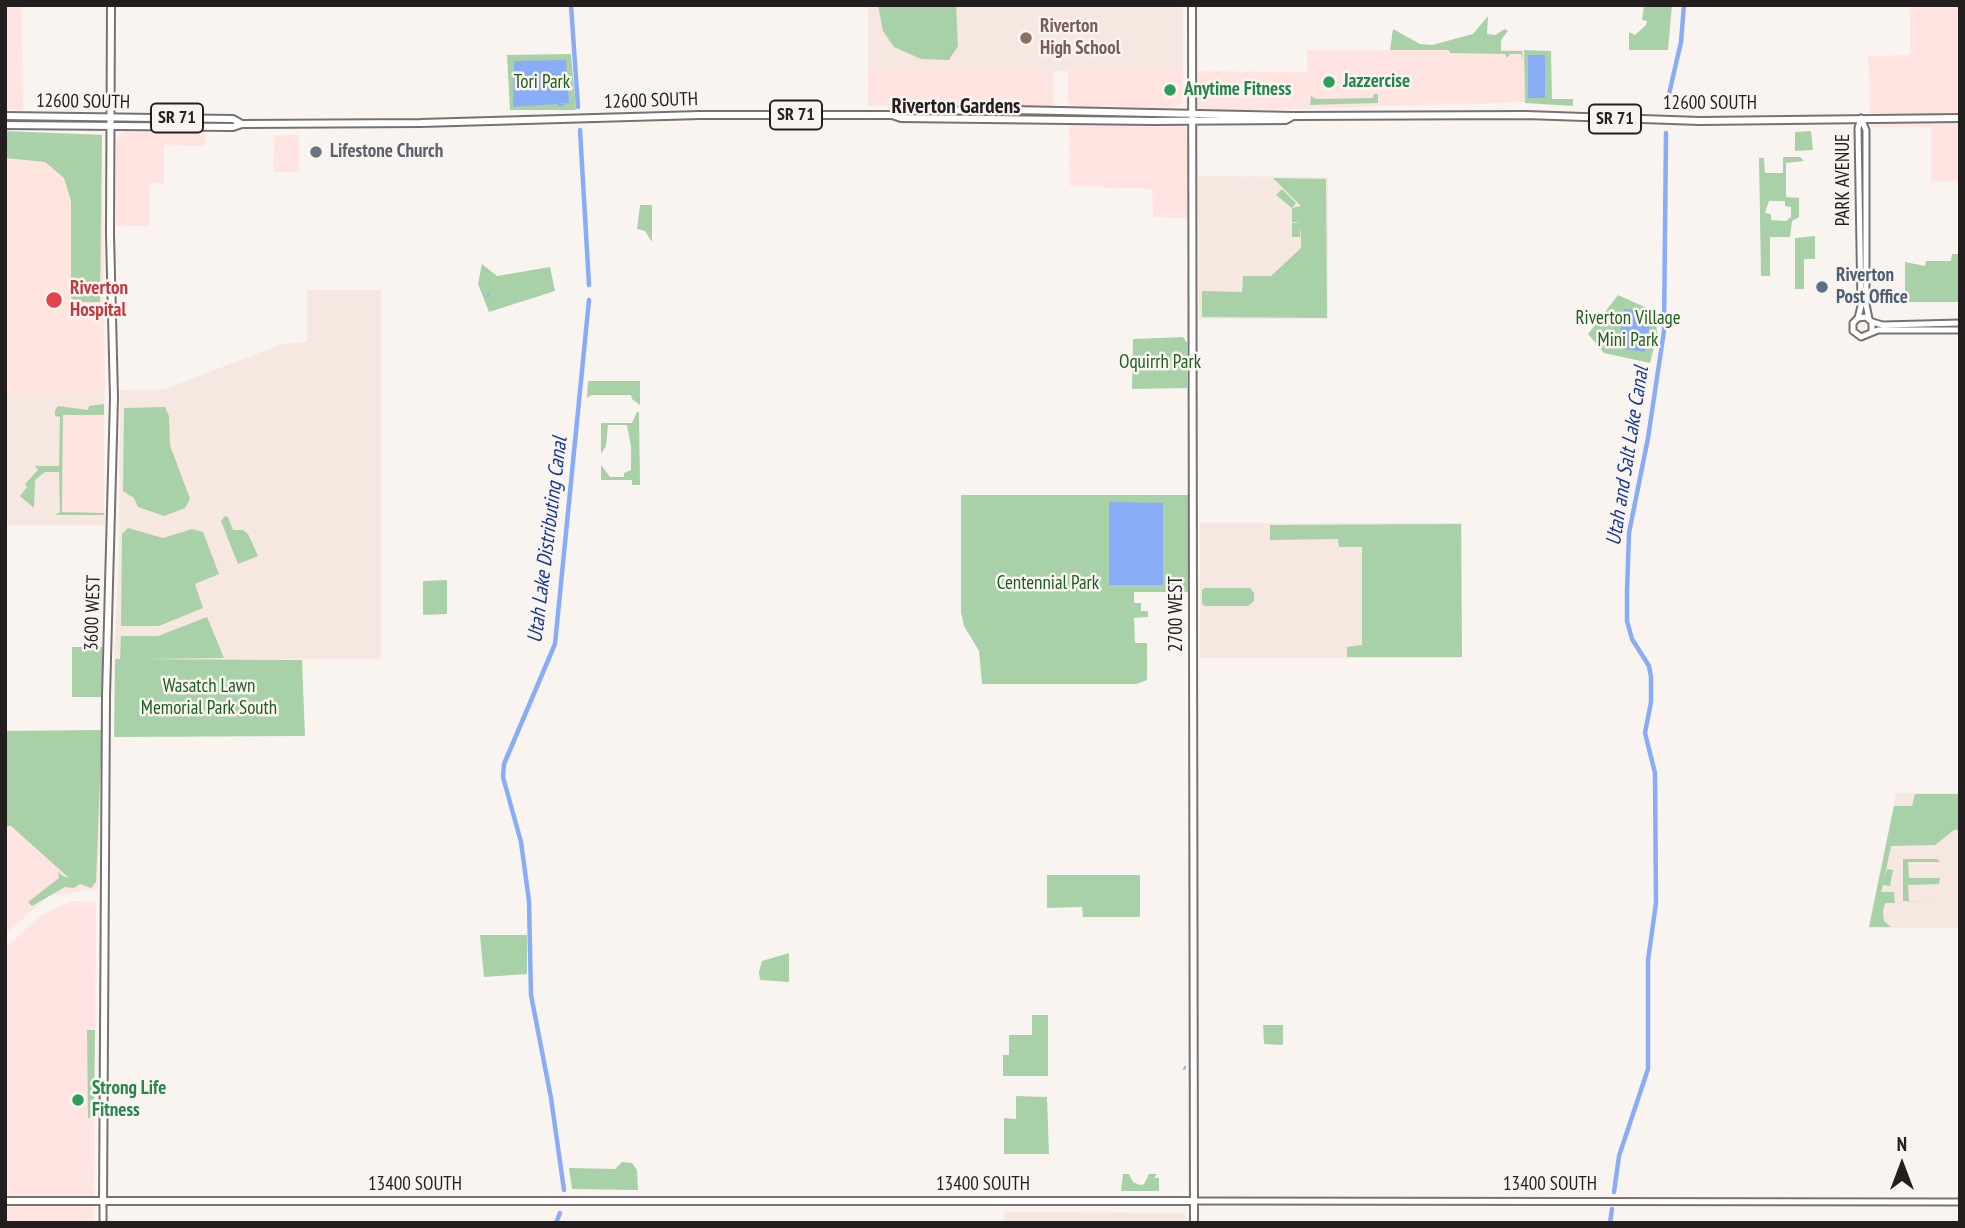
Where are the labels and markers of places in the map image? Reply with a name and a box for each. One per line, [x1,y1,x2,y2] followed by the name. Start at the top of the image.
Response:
[1040,16,1120,60] place label: Riverton High School
[1018,30,1034,46] marker: Riverton High School
[1343,71,1410,93] place label: Jazzercise
[1321,74,1337,90] marker: Jazzercise
[1184,79,1292,101] place label: Anytime Fitness
[1162,82,1178,98] marker: Anytime Fitness
[330,141,443,163] place label: Lifestone Church
[308,144,324,160] marker: Lifestone Church
[1836,265,1908,309] place label: Riverton Post Office
[70,278,128,322] place label: Riverton Hospital
[1814,279,1830,295] marker: Riverton Post Office
[44,290,64,310] marker: Riverton Hospital
[92,1078,166,1122] place label: Strong Life Fitness
[70,1092,86,1108] marker: Strong Life Fitness

